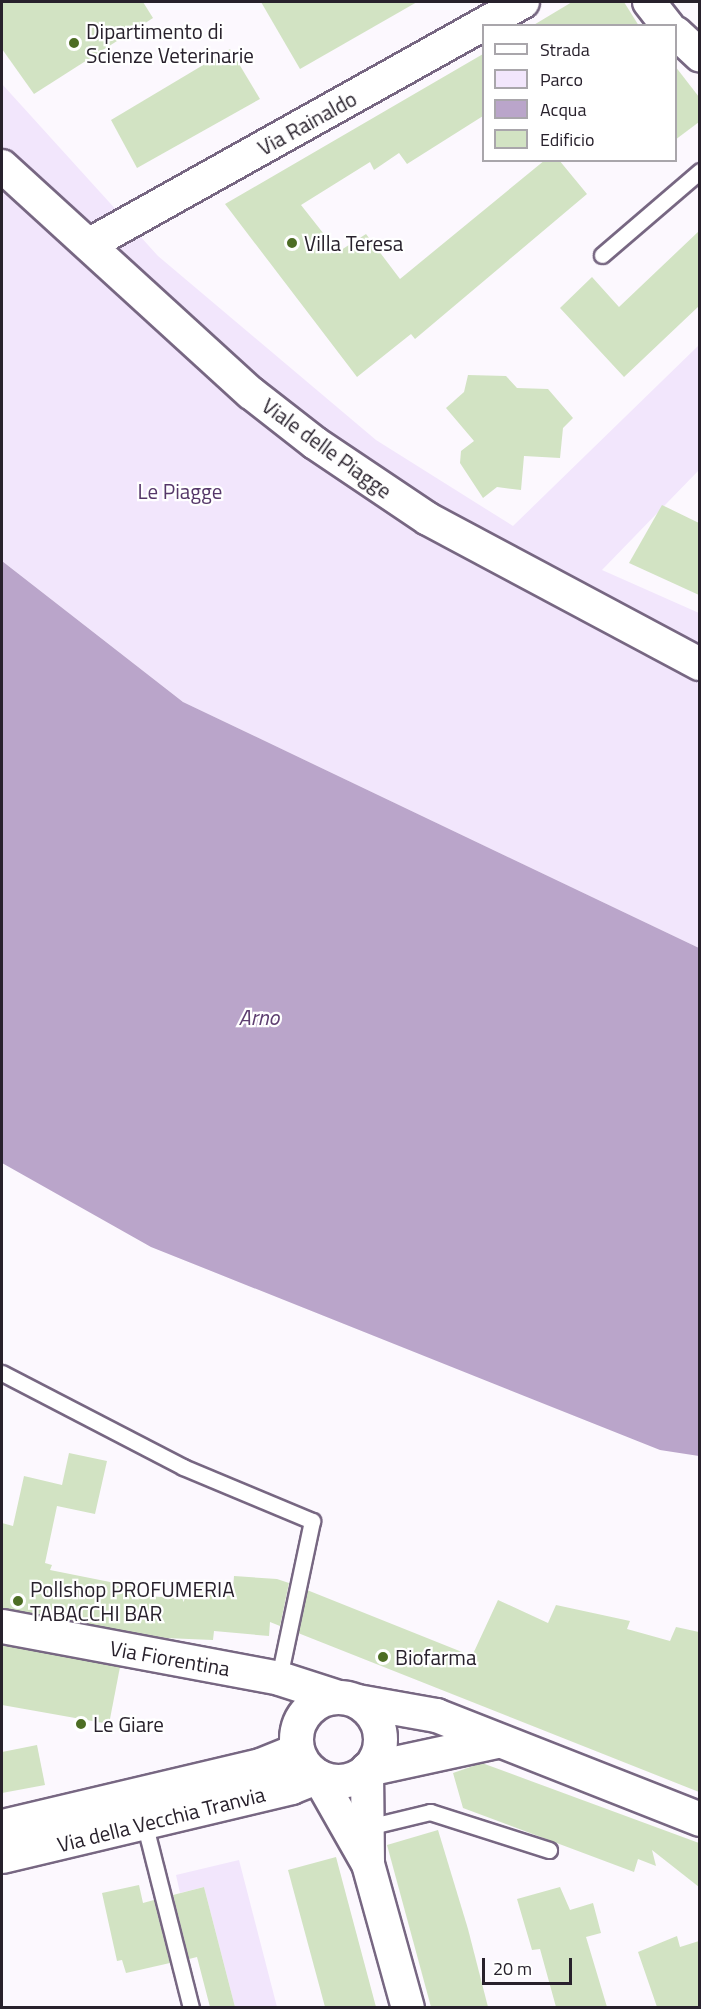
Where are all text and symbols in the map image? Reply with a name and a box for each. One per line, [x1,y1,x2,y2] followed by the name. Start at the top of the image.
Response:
[86,18,254,68] place label: Dipartimento di Scienze Veterinarie
[482,24,677,162] legend
[67,36,81,50] marker: Dipartimento di Scienze Veterinarie
[540,36,590,63] text: Strada
[540,66,583,93] text: Parco
[253,86,361,160] street label: Via Rainaldo
[540,96,586,123] text: Acqua
[540,126,594,153] text: Edificio
[304,230,403,256] place label: Villa Teresa
[285,236,299,250] marker: Villa Teresa
[257,393,397,503] street label: Viale delle Piagge
[138,478,222,504] park label: Le Piagge
[239,1005,279,1031] water label: Arno
[30,1576,235,1626] place label: Pollshop PROFUMERIA TABACCHI BAR
[11,1594,25,1608] marker: Pollshop PROFUMERIA TABACCHI BAR
[108,1635,232,1681] street label: Via Fiorentina
[395,1644,476,1670] place label: Biofarma
[376,1650,390,1664] marker: Biofarma
[93,1711,164,1737] place label: Le Giare
[74,1717,88,1731] marker: Le Giare
[54,1781,268,1857] street label: Via della Vecchia Tranvia
[485,1946,575,1984] scale bar
[493,1955,532,1982] text: 20 m

